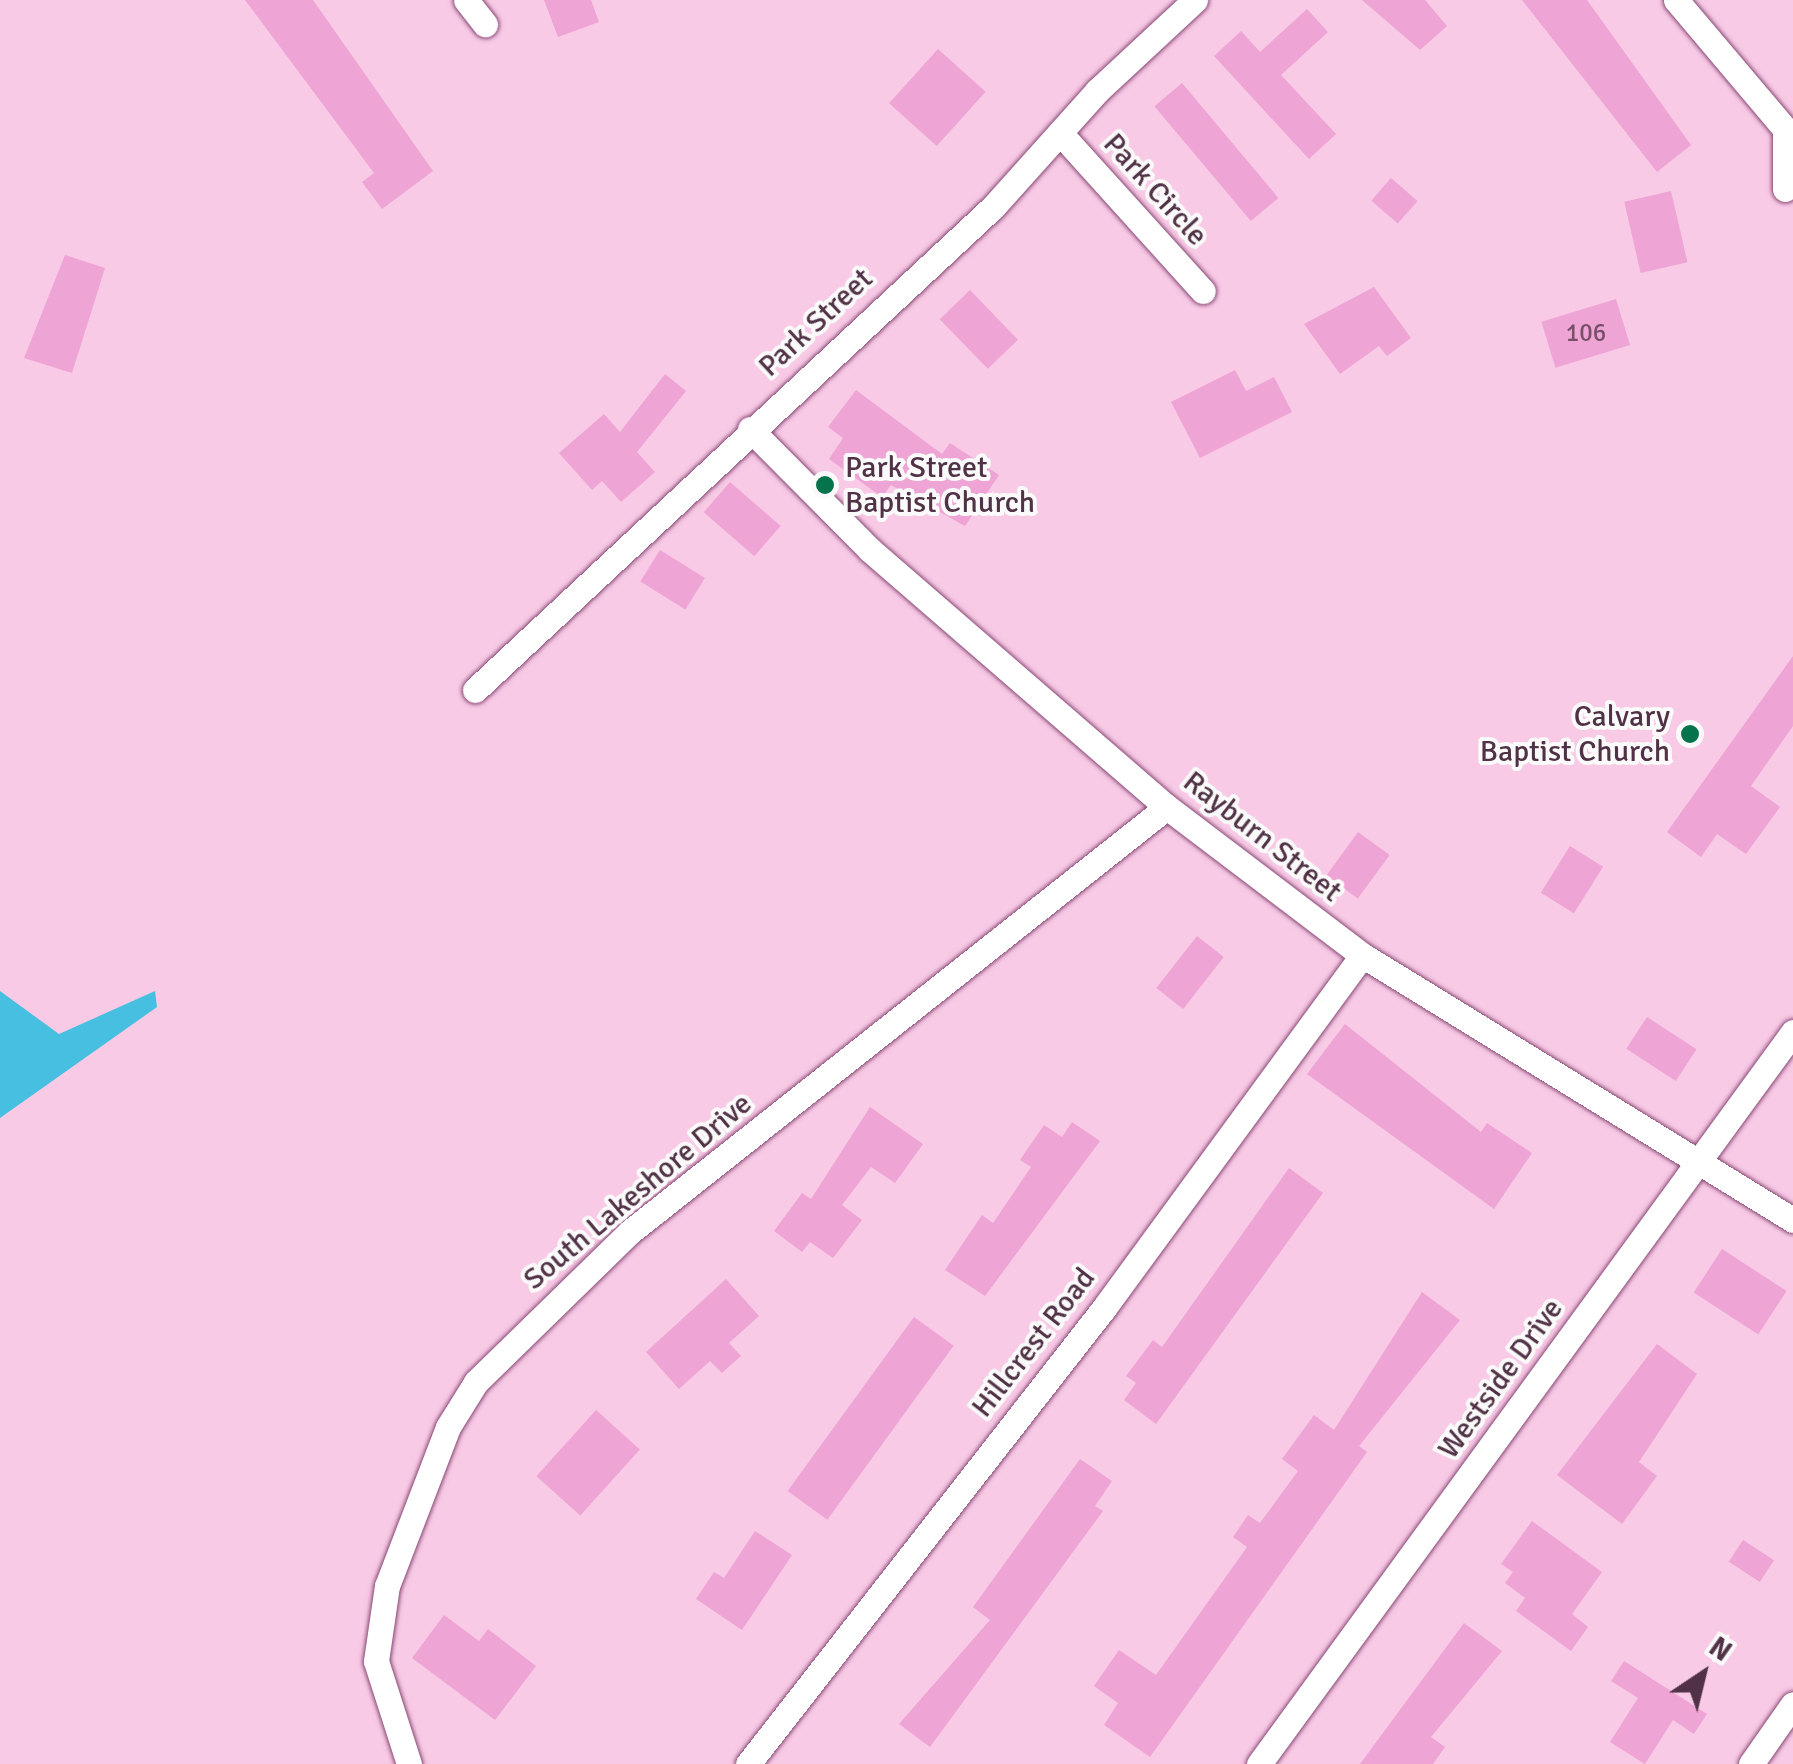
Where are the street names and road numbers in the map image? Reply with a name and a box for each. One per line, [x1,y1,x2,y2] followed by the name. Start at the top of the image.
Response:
[1095,126,1215,254] street label: Park Circle
[752,261,880,385] street label: Park Street
[1176,764,1348,910] street label: Rayburn Street
[517,1086,759,1298] street label: South Lakeshore Drive
[965,1261,1103,1425] street label: Hillcrest Road
[1431,1292,1571,1466] street label: Westside Drive

